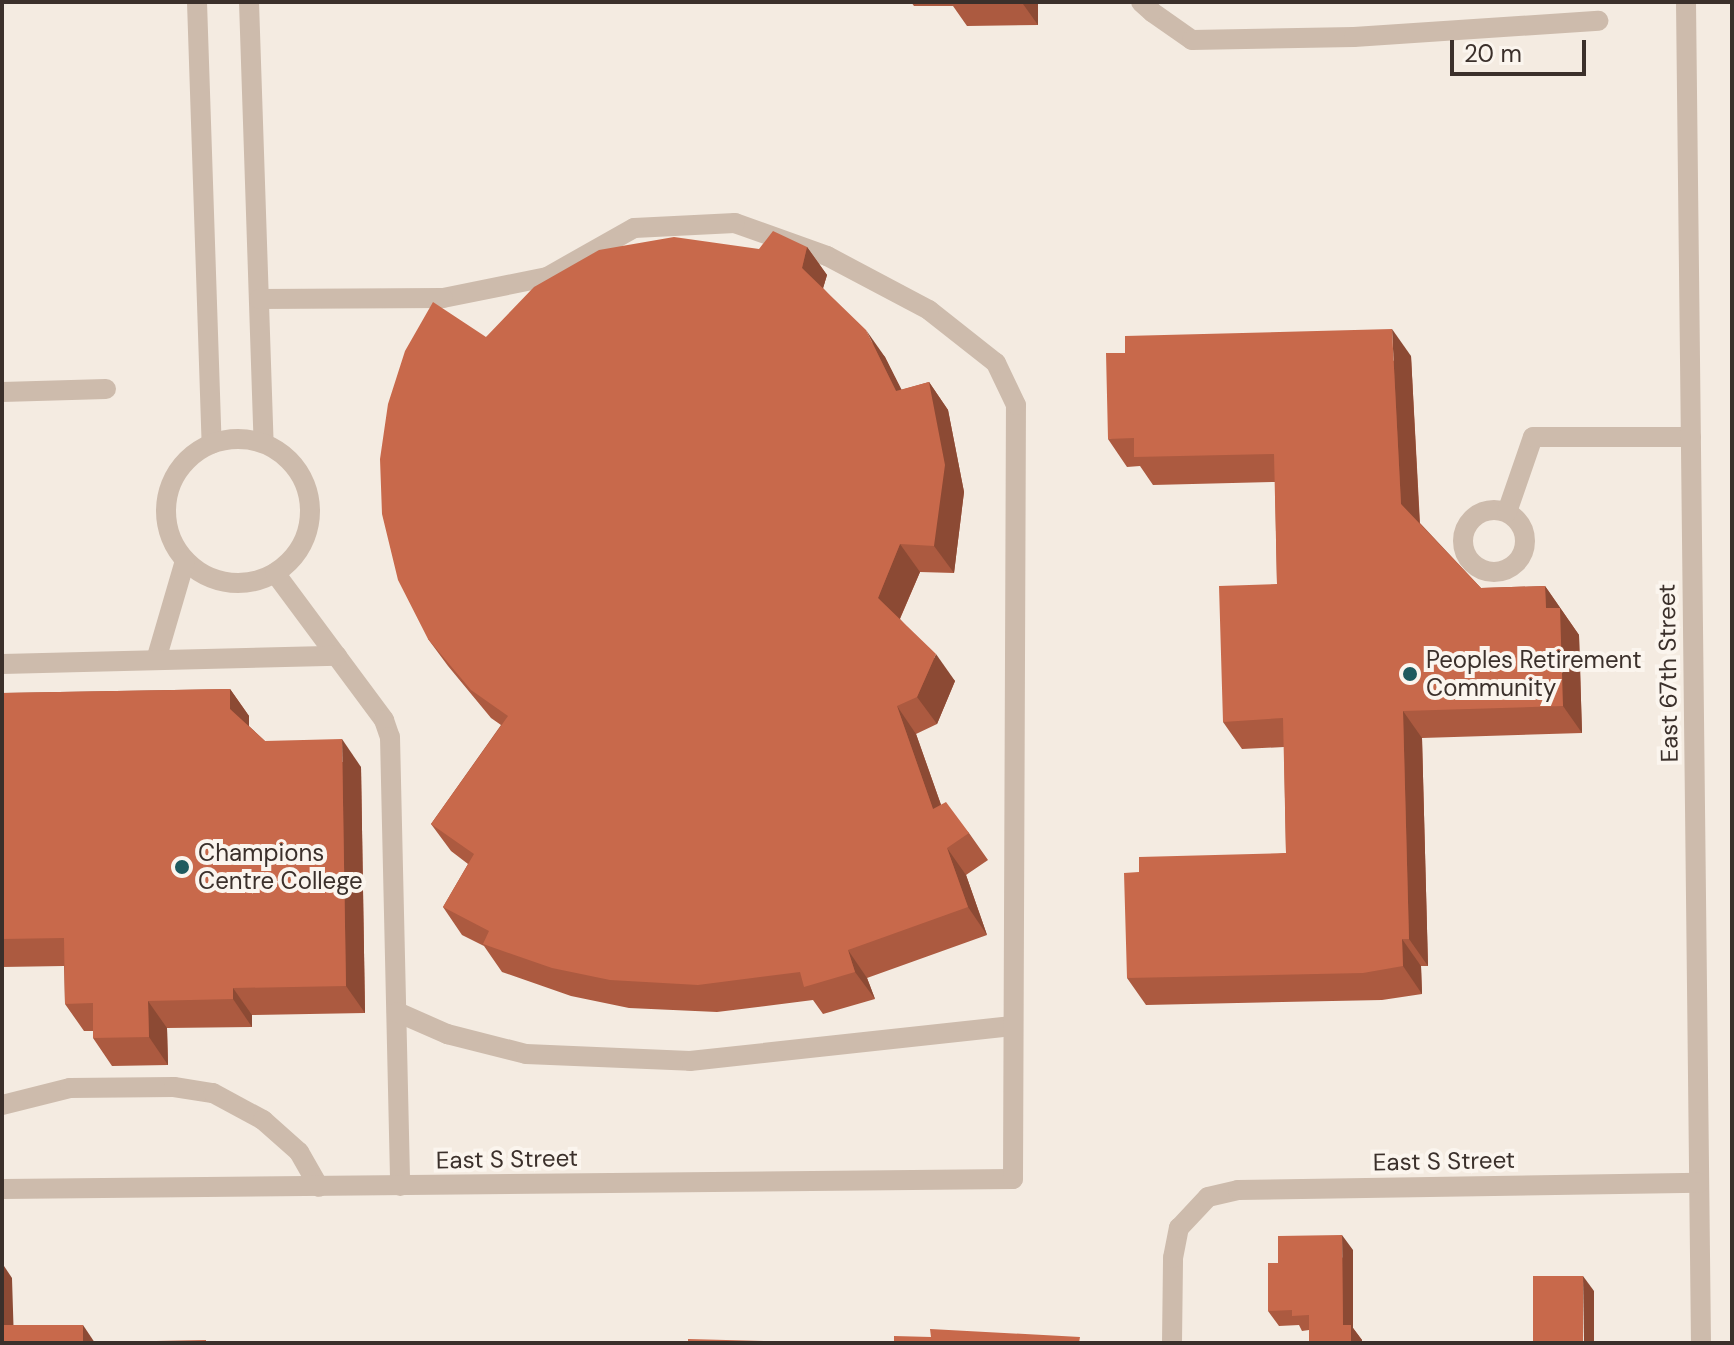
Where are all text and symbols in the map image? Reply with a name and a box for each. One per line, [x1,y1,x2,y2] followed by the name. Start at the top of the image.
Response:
[1454,24,1590,74] scale bar
[1464,38,1522,69] text: 20 m
[1652,583,1684,763] street label: East 67th Street
[1426,646,1642,702] place label: Peoples Retirement Community
[1401,665,1419,683] marker: Peoples Retirement Community
[198,839,363,895] place label: Champions Centre College
[173,858,191,876] marker: Champions Centre College
[436,1143,578,1175] street label: East S Street
[1373,1145,1515,1177] street label: East S Street

